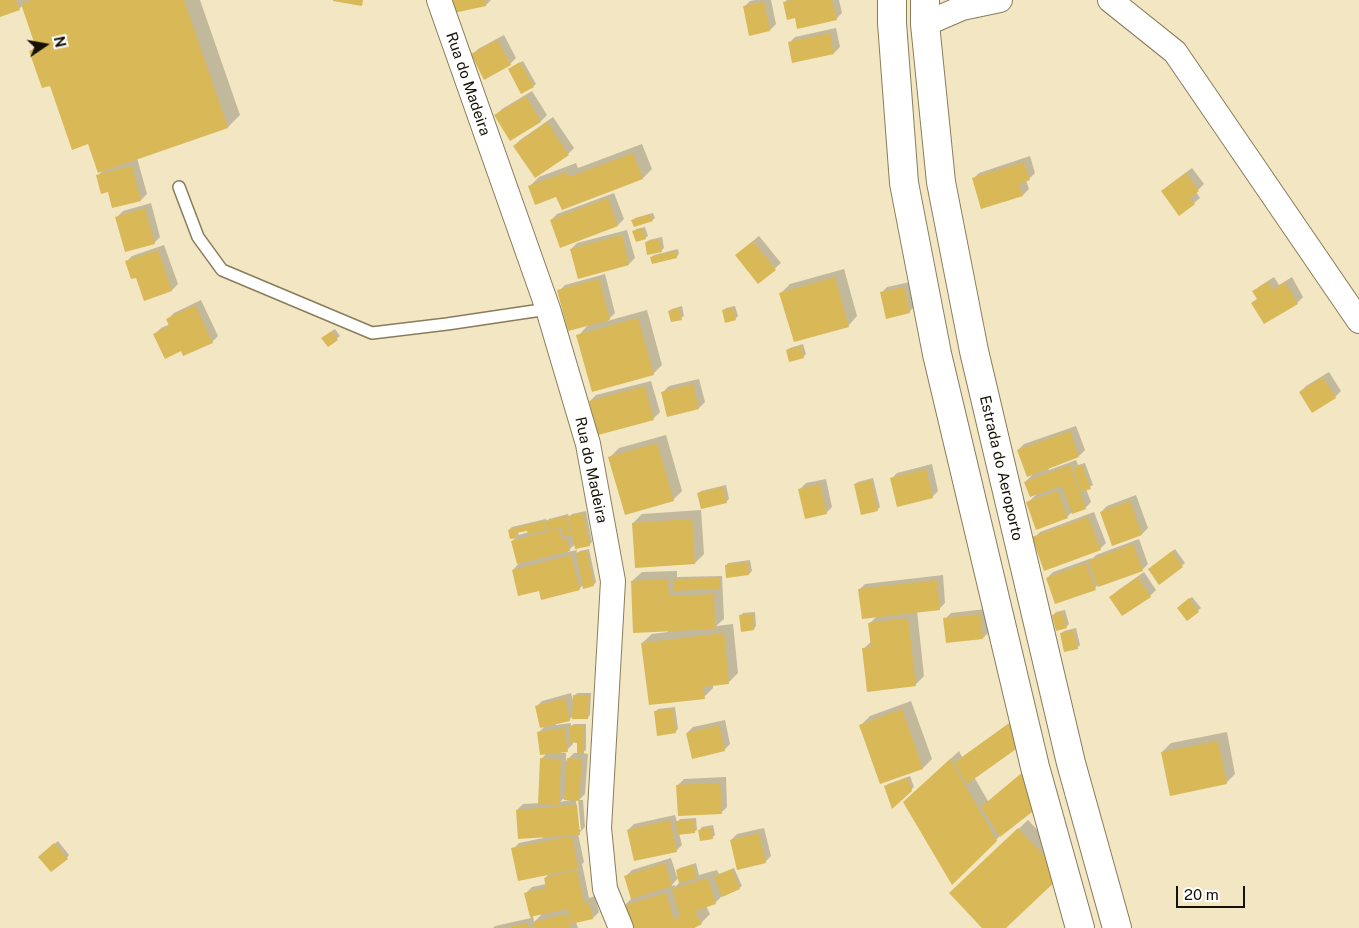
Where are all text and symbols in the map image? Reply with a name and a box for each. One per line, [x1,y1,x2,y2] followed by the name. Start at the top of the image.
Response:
[20,20,70,70] north arrow
[442,30,494,138] street label: Rua do Madeira
[51,35,69,49] text: N
[976,394,1026,542] street label: Estrada do Aeroporto
[571,415,611,525] street label: Rua do Madeira
[1179,876,1248,908] scale bar
[1184,886,1219,903] text: 20 m

